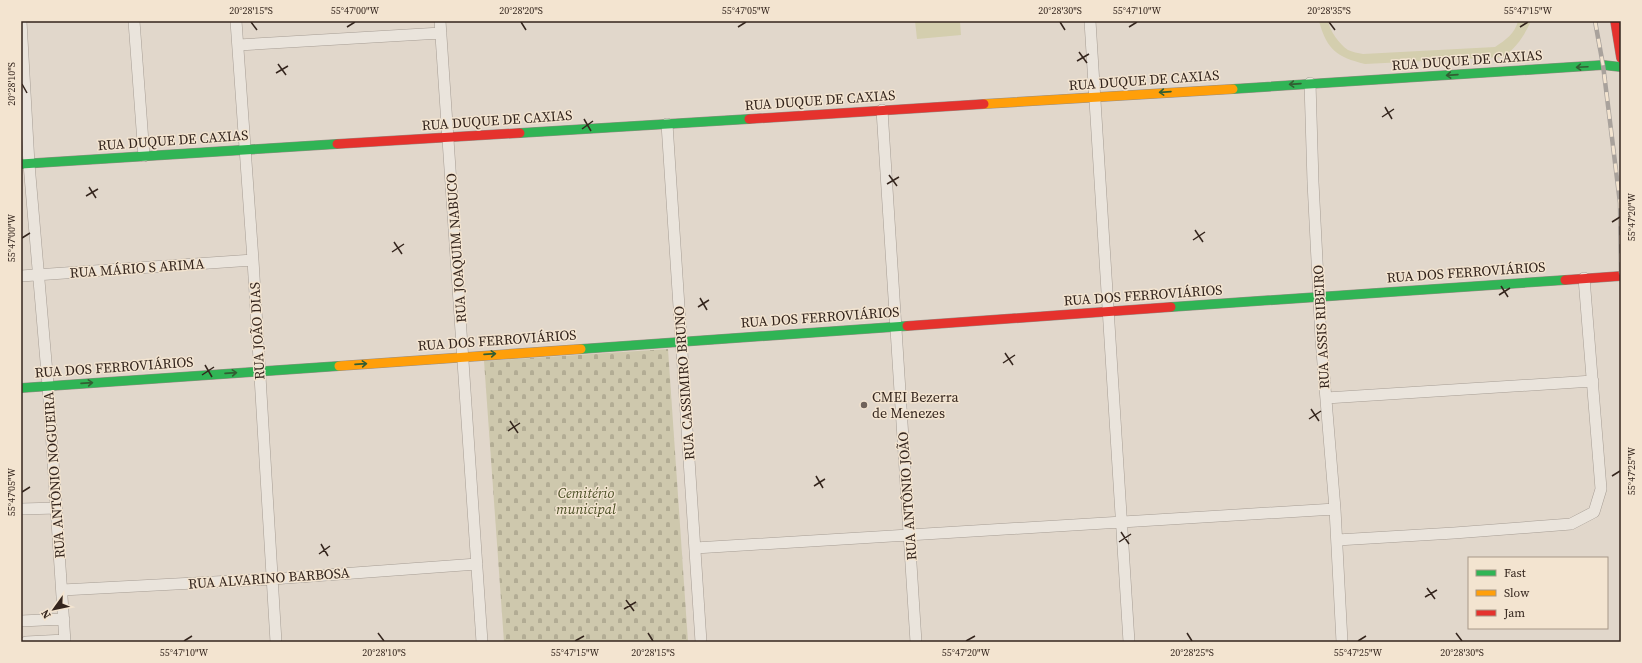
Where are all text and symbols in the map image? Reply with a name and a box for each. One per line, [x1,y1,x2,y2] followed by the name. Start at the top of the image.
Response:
[229,4,273,17] text: 20°28'15"S
[331,4,380,17] text: 55°47'00"W
[499,4,543,17] text: 20°28'20"S
[722,4,771,17] text: 55°47'05"W
[1038,4,1082,17] text: 20°28'30"S
[1113,4,1162,17] text: 55°47'10"W
[1307,4,1351,17] text: 20°28'35"S
[1504,4,1553,17] text: 55°47'15"W
[1391,45,1543,75] street label: RUA DUQUE DE CAXIAS
[5,62,18,106] text: 20°28'10"S
[1576,63,1589,70] one-way arrow
[1068,65,1220,95] street label: RUA DUQUE DE CAXIAS
[1446,71,1459,78] one-way arrow
[1289,81,1302,88] one-way arrow
[744,85,896,115] street label: RUA DUQUE DE CAXIAS
[1159,89,1172,96] one-way arrow
[421,105,573,135] street label: RUA DUQUE DE CAXIAS
[97,125,249,155] street label: RUA DUQUE DE CAXIAS
[441,172,471,323] street label: RUA JOAQUIM NABUCO
[1625,192,1638,241] text: 55°47'20"W
[5,213,18,262] text: 55°47'00"W
[69,253,206,283] street label: RUA MÁRIO S ARIMA
[1386,256,1546,288] street label: RUA DOS FERROVIÁRIOS
[1308,264,1334,390] street label: RUA ASSIS RIBEIRO
[1063,279,1223,311] street label: RUA DOS FERROVIÁRIOS
[244,282,270,380] street label: RUA JOÃO DIAS
[740,301,900,333] street label: RUA DOS FERROVIÁRIOS
[669,305,699,461] street label: RUA CASSIMIRO BRUNO
[417,324,577,356] street label: RUA DOS FERROVIÁRIOS
[34,351,194,383] street label: RUA DOS FERROVIÁRIOS
[483,351,496,358] one-way arrow
[354,360,367,367] one-way arrow
[224,369,237,376] one-way arrow
[80,379,93,386] one-way arrow
[872,387,960,423] place label: CMEI Bezerra de Menezes
[38,390,70,559] street label: RUA ANTÔNIO NOGUEIRA
[859,400,869,410] marker: CMEI Bezerra de Menezes
[893,431,921,561] street label: RUA ANTÔNIO JOÃO
[1625,446,1638,495] text: 55°47'25"W
[5,467,18,516] text: 55°47'05"W
[556,483,616,519] park label: Cemitério municipal
[1468,557,1608,629] legend
[188,562,351,594] street label: RUA ALVARINO BARBOSA
[1504,565,1526,581] text: Fast
[1504,585,1530,601] text: Slow
[34,589,74,629] north arrow
[1503,605,1525,621] text: Jam
[38,607,55,622] text: N
[160,646,209,659] text: 55°47'10"W
[362,646,406,659] text: 20°28'10"S
[551,646,600,659] text: 55°47'15"W
[631,646,675,659] text: 20°28'15"S
[942,646,991,659] text: 55°47'20"W
[1170,646,1214,659] text: 20°28'25"S
[1334,646,1383,659] text: 55°47'25"W
[1440,646,1484,659] text: 20°28'30"S

